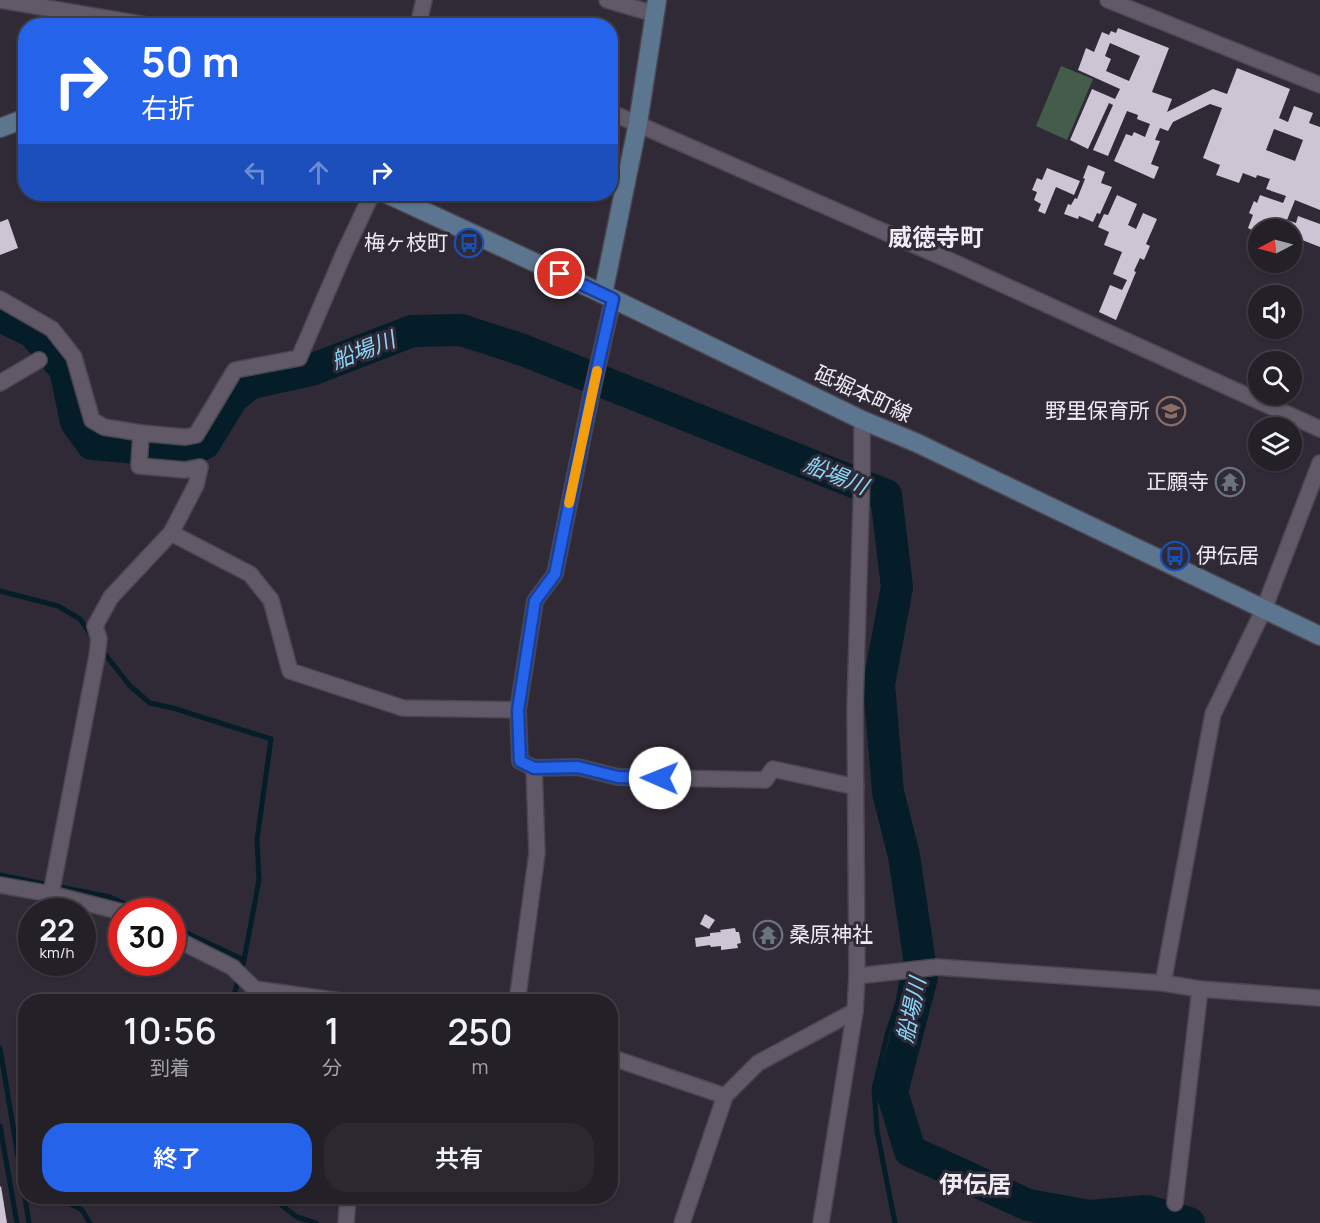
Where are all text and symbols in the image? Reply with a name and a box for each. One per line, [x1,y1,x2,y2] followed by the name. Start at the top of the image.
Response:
[141,32,239,90] text: 50 m
[42,42,120,120] icon: right
[141,89,195,126] text: 右折
[239,156,272,189] icon: left
[302,156,335,189] icon: ahead
[365,156,398,189] icon: right
[1248,219,1302,273] north arrow
[1248,219,1302,471] map controls
[888,220,984,253] district label: 威徳寺町
[453,227,485,259] bus stop icon: 梅ヶ枝町
[364,228,448,256] place label: 梅ヶ枝町
[534,248,585,299] pin
[543,257,576,290] icon: arrive
[1248,285,1302,339] button: sound
[327,323,401,376] water label: 船場川
[1248,351,1302,405] button: search
[810,358,917,428] street label: 砥堀本町線
[1155,395,1187,427] school or university icon: 野里保育所
[1045,396,1150,424] place label: 野里保育所
[1248,417,1302,471] button: layers
[800,449,874,502] water label: 船場川
[1214,466,1246,498] temple icon: 正願寺
[1146,467,1209,495] place label: 正願寺
[1159,540,1191,572] bus stop icon: 伊伝居
[1196,541,1259,569] place label: 伊伝居
[628,746,692,810] position arrow
[108,898,186,976] speed limit sign: 30
[39,909,75,950] text: 22
[752,919,784,951] temple icon: 桑原神社
[789,920,873,948] place label: 桑原神社
[40,942,74,963] text: km/h
[889,973,933,1045] water label: 船場川
[123,1006,217,1055] text: 10:56
[325,1006,340,1055] text: 1
[447,1007,513,1056] text: 250
[472,1053,489,1080] text: m
[150,1054,190,1081] text: 到着
[322,1054,342,1081] text: 分
[42,1123,312,1192] button: 終了
[324,1123,594,1192] button: 共有
[939,1167,1011,1200] district label: 伊伝居

